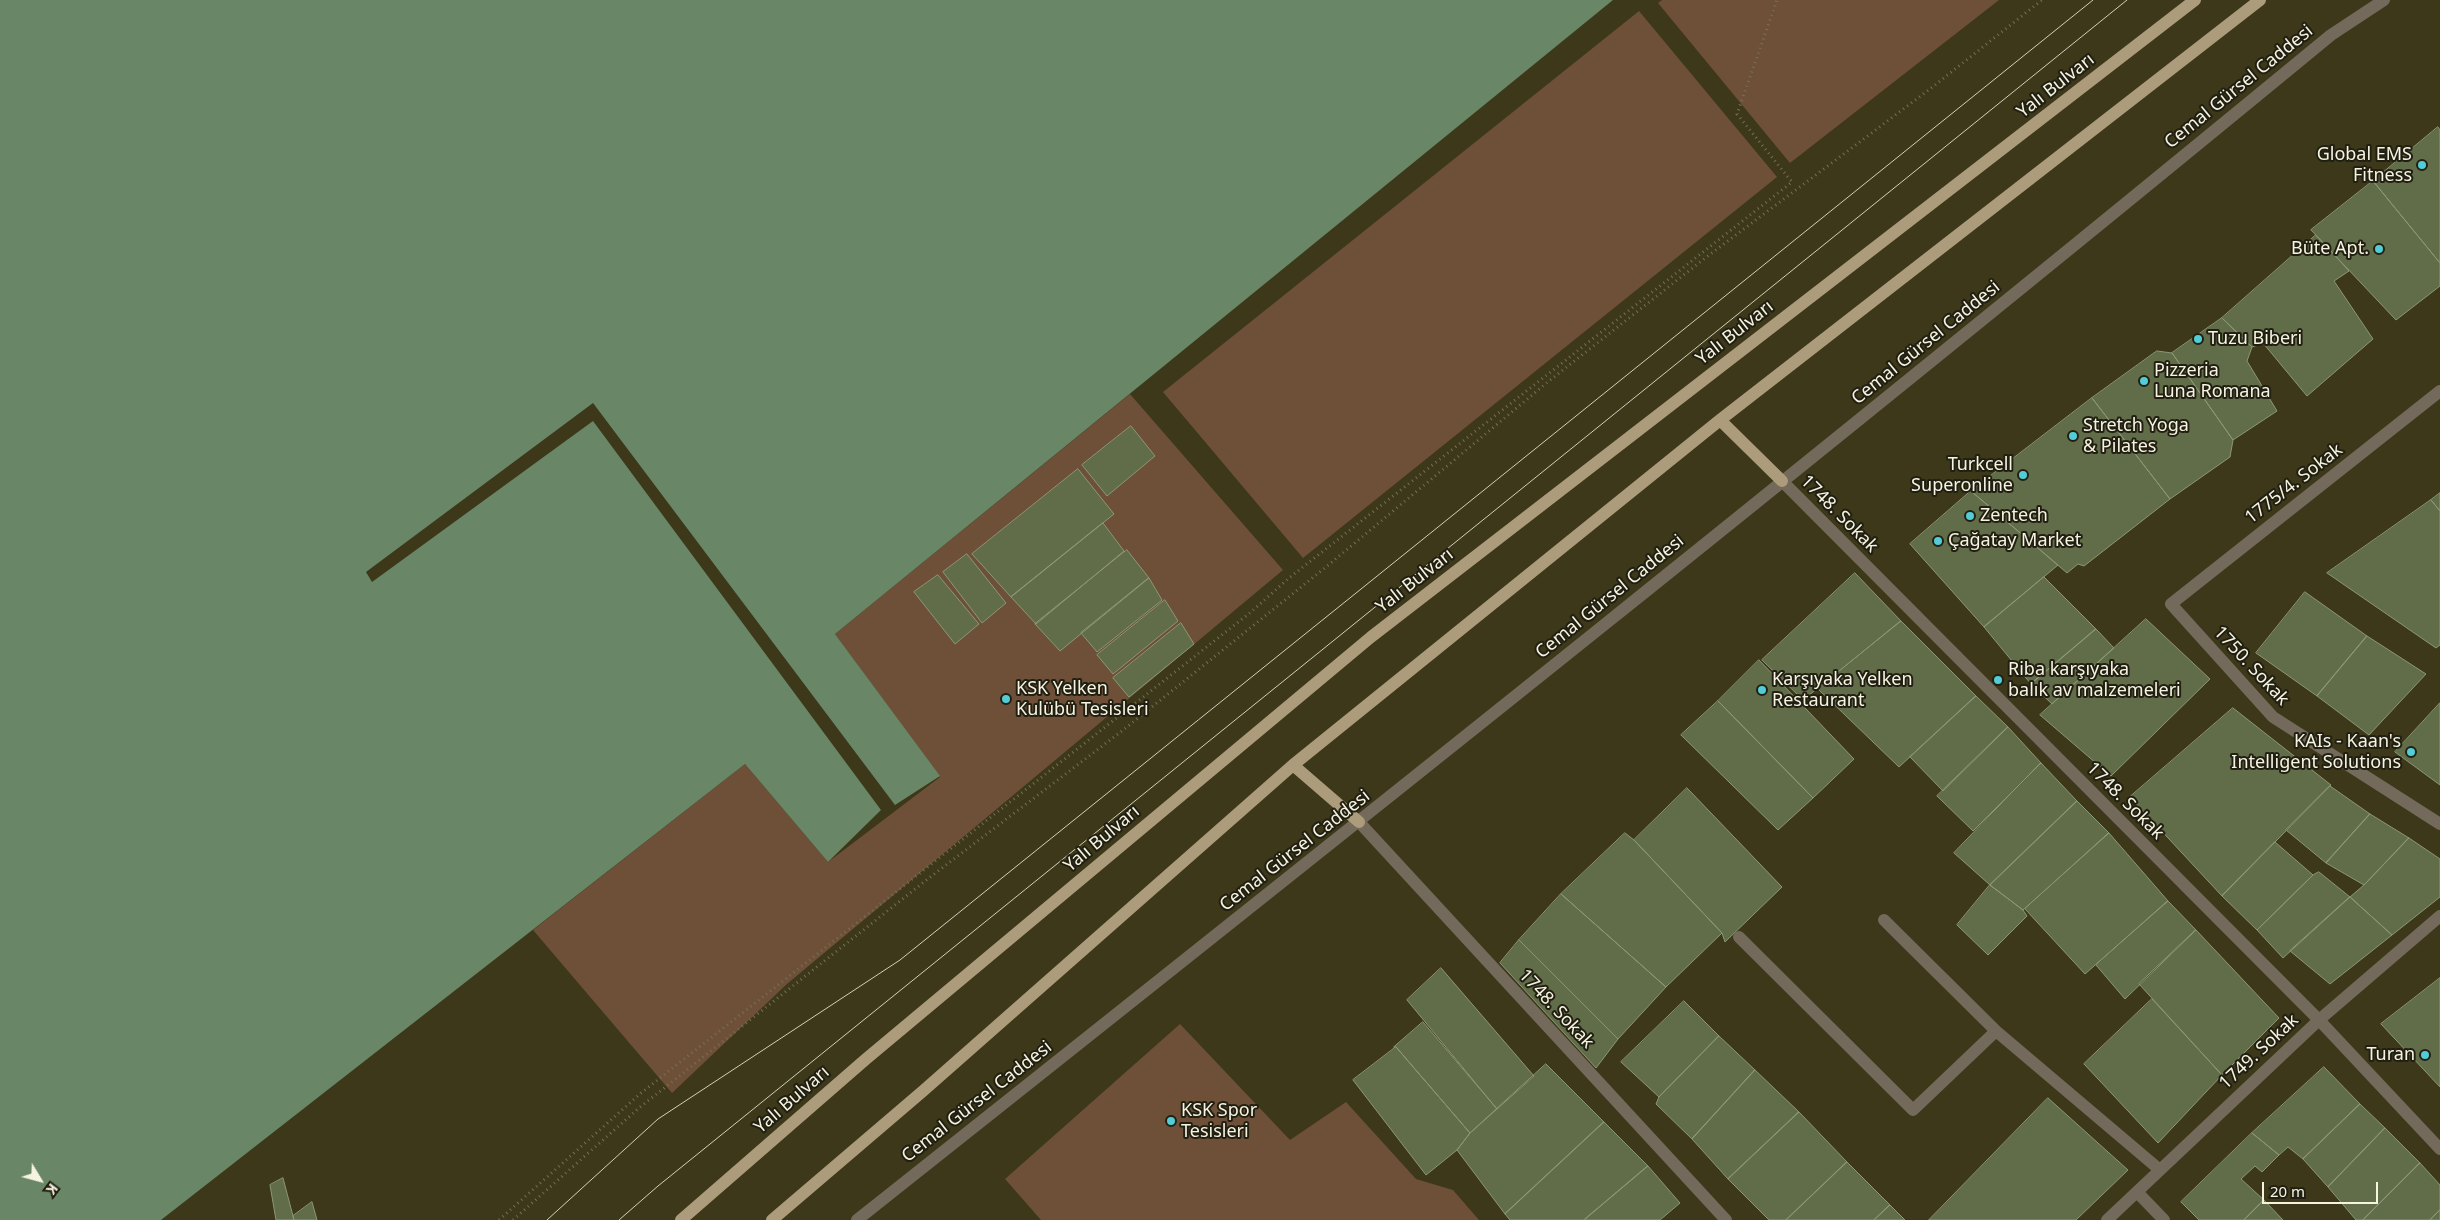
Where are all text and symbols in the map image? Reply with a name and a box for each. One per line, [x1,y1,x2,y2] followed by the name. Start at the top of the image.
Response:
[2160,21,2318,153] street label: Cemal Gürsel Caddesi
[2013,49,2099,123] street label: Yalı Bulvarı
[2317,144,2412,186] place label: Global EMS Fitness
[2416,159,2428,171] marker: Global EMS Fitness
[2291,238,2369,260] place label: Büte Apt.
[2373,243,2385,255] marker: Büte Apt.
[1847,277,2005,409] street label: Cemal Gürsel Caddesi
[1692,296,1778,370] street label: Yalı Bulvarı
[2208,328,2302,350] place label: Tuzu Biberi
[2192,333,2204,345] marker: Tuzu Biberi
[2154,360,2271,402] place label: Pizzeria Luna Romana
[2138,375,2150,387] marker: Pizzeria Luna Romana
[2083,415,2189,458] place label: Stretch Yoga & Pilates
[2067,430,2079,442] marker: Stretch Yoga & Pilates
[2241,439,2347,529] street label: 1775/4. Sokak
[1911,454,2013,496] place label: Turkcell Superonline
[2017,469,2029,481] marker: Turkcell Superonline
[1796,471,1882,557] street label: 1748. Sokak
[1980,505,2048,527] place label: Zentech
[1964,510,1976,522] marker: Zentech
[1948,530,2081,552] place label: Çağatay Market
[1531,531,1689,663] street label: Cemal Gürsel Caddesi
[1932,535,1944,547] marker: Çağatay Market
[1372,544,1458,618] street label: Yalı Bulvarı
[2209,622,2293,710] street label: 1750. Sokak
[2008,659,2181,702] place label: Riba karşıyaka balık av malzemeleri
[1772,669,1913,712] place label: Karşıyaka Yelken Restaurant
[1992,674,2004,686] marker: Riba karşıyaka balık av malzemeleri
[1016,678,1149,721] place label: KSK Yelken Kulübü Tesisleri
[1756,684,1768,696] marker: Karşıyaka Yelken Restaurant
[1000,693,1012,705] marker: KSK Yelken Kulübü Tesisleri
[2231,731,2401,774] place label: KAIs - Kaan's Intelligent Solutions
[2405,746,2417,758] marker: KAIs - Kaan's Intelligent Solutions
[2082,758,2168,844] street label: 1748. Sokak
[1216,786,1374,916] street label: Cemal Gürsel Caddesi
[1060,801,1144,877] street label: Yalı Bulvarı
[1514,965,1598,1053] street label: 1748. Sokak
[2215,1010,2303,1094] street label: 1749. Sokak
[898,1037,1056,1167] street label: Cemal Gürsel Caddesi
[2366,1044,2415,1066] place label: Turan
[2419,1049,2431,1061] marker: Turan
[750,1062,834,1138] street label: Yalı Bulvarı
[1181,1100,1257,1142] place label: KSK Spor Tesisleri
[1165,1115,1177,1127] marker: KSK Spor Tesisleri
[15,1155,65,1205] north arrow
[2265,1172,2381,1204] scale bar
[42,1180,63,1199] text: K
[2270,1181,2305,1201] text: 20 m

